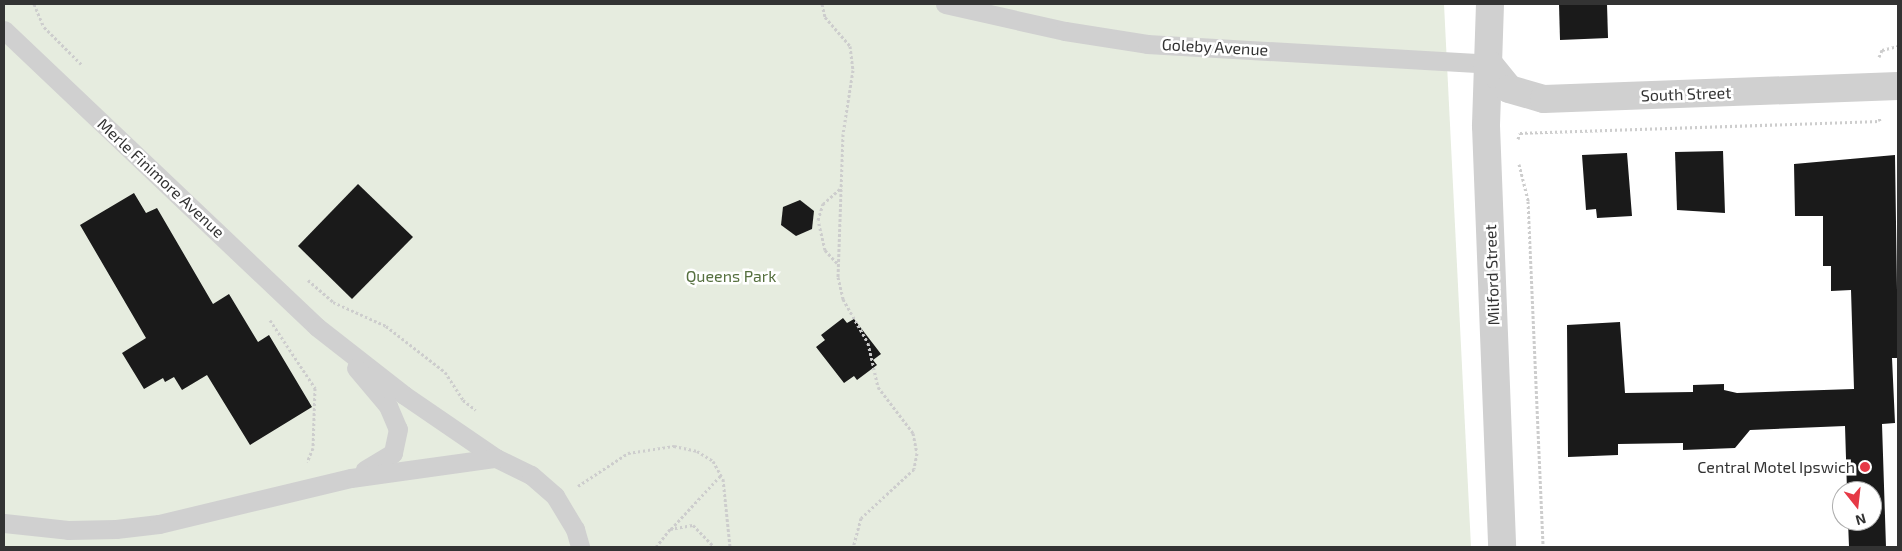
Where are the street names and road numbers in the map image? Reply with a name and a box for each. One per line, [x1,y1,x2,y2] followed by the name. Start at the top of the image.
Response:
[1161,35,1269,59] street label: Goleby Avenue
[1640,83,1732,105] street label: South Street
[93,114,229,242] street label: Merle Finimore Avenue
[1481,224,1503,326] street label: Milford Street

